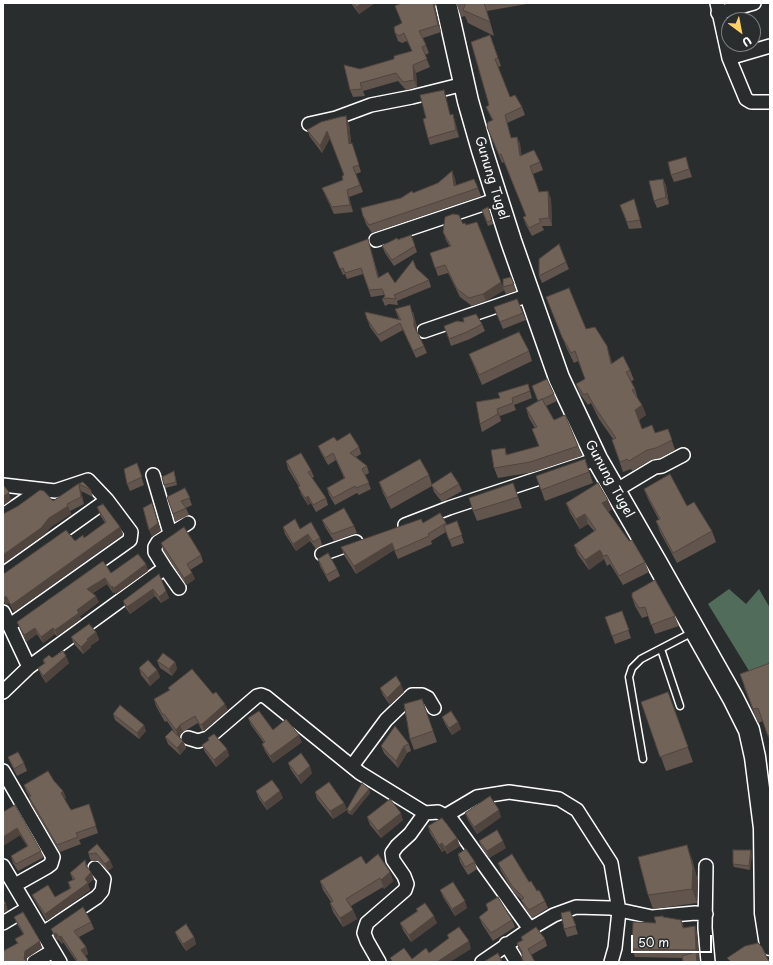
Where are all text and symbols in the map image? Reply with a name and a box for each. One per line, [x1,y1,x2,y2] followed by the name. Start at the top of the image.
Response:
[721,12,761,52] north arrow
[739,32,755,51] text: U
[471,134,511,222] street label: Gunung Tugel
[581,437,637,521] street label: Gunung Tugel
[633,927,714,953] scale bar
[638,933,669,951] text: 50 m

